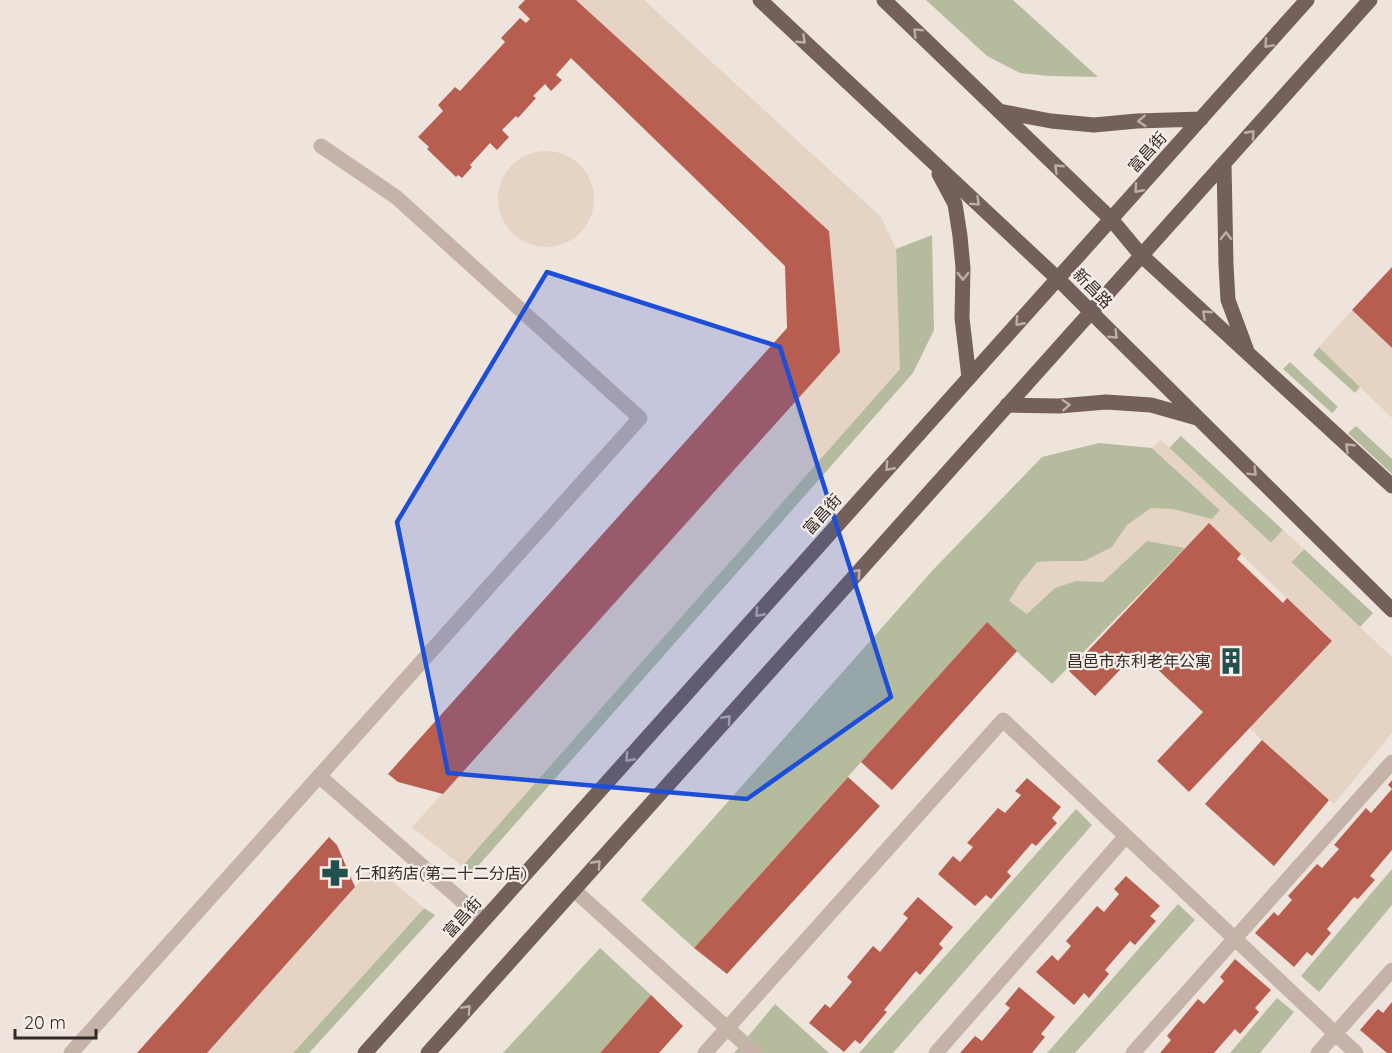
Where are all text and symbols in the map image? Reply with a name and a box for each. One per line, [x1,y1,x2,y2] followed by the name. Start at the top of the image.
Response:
[914,29,925,40] one-way arrow
[796,33,806,44] one-way arrow
[1264,37,1275,47] one-way arrow
[1138,114,1147,127] one-way arrow
[1124,127,1170,177] street label: 富昌街
[1244,130,1255,140] one-way arrow
[1054,164,1065,175] one-way arrow
[1134,182,1145,193] one-way arrow
[969,195,979,206] one-way arrow
[1220,231,1232,240] one-way arrow
[1069,264,1117,312] street label: 新昌路
[957,271,969,280] one-way arrow
[1202,311,1213,322] one-way arrow
[1015,315,1026,326] one-way arrow
[1106,328,1117,339] one-way arrow
[1061,399,1070,412] one-way arrow
[1345,443,1356,454] one-way arrow
[885,460,896,471] one-way arrow
[1245,464,1256,475] one-way arrow
[799,489,845,539] street label: 富昌街
[850,570,861,580] one-way arrow
[755,606,766,616] one-way arrow
[1216,646,1246,676] building icon: 昌邑市东利老年公寓
[1067,651,1211,671] place label: 昌邑市东利老年公寓
[720,715,731,726] one-way arrow
[625,751,636,762] one-way arrow
[320,858,350,888] pharmacy icon: 仁和药店(第二十二分店)
[590,860,601,871] one-way arrow
[355,863,527,883] place label: 仁和药店(第二十二分店)
[439,892,485,942] street label: 富昌街
[15,1002,96,1040] scale bar
[460,1006,471,1016] one-way arrow
[24,1011,66,1034] text: 20 m

